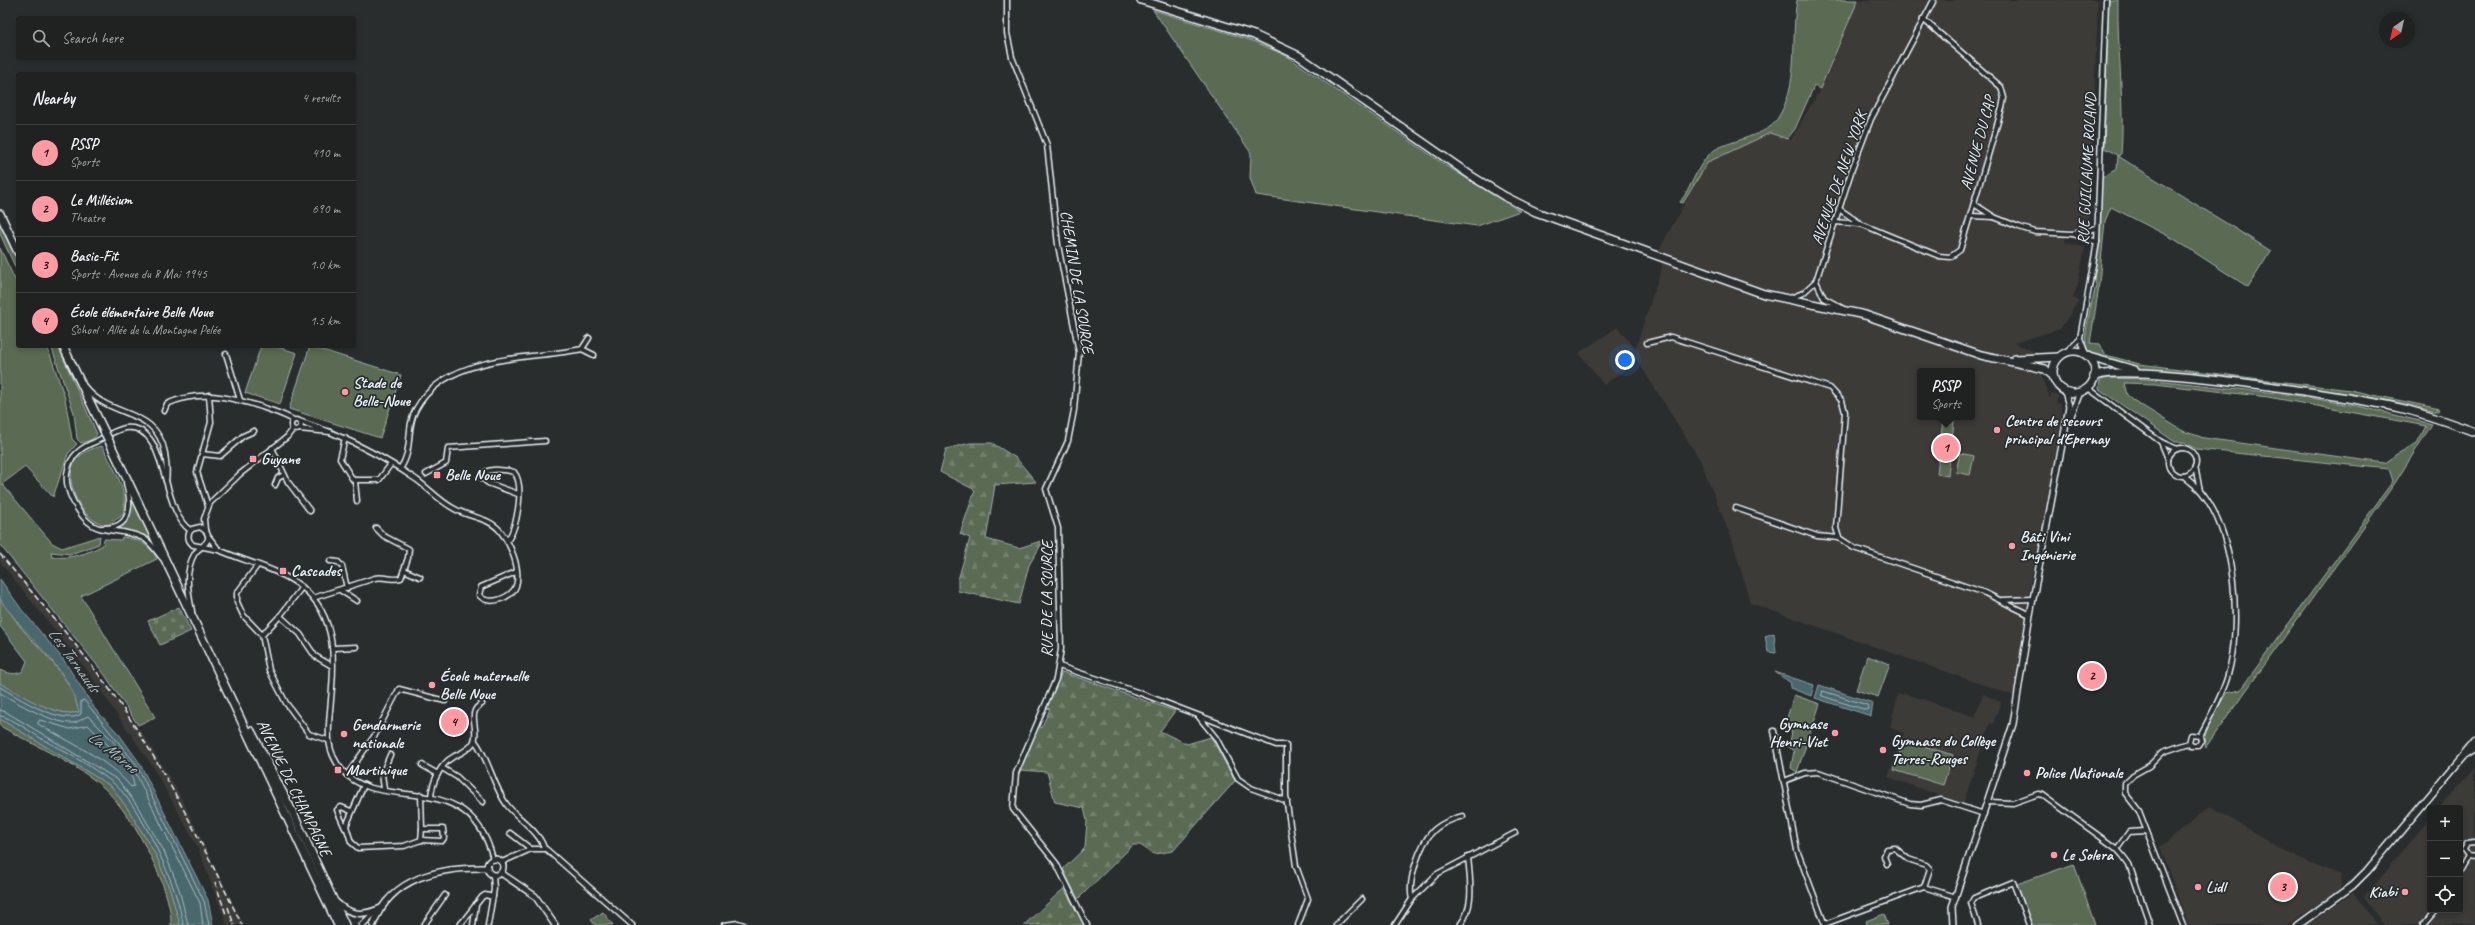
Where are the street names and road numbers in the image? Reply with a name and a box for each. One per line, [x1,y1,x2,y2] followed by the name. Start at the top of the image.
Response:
[2073,91,2101,245] street label: RUE GUILLAUME ROLAND
[1956,92,2001,192] street label: AVENUE DU CAP
[1807,106,1872,247] street label: AVENUE DE NEW YORK
[1056,209,1099,357] street label: CHEMIN DE LA SOURCE
[1037,538,1057,657] street label: RUE DE LA SOURCE
[252,716,337,862] street label: AVENUE DE CHAMPAGNE

